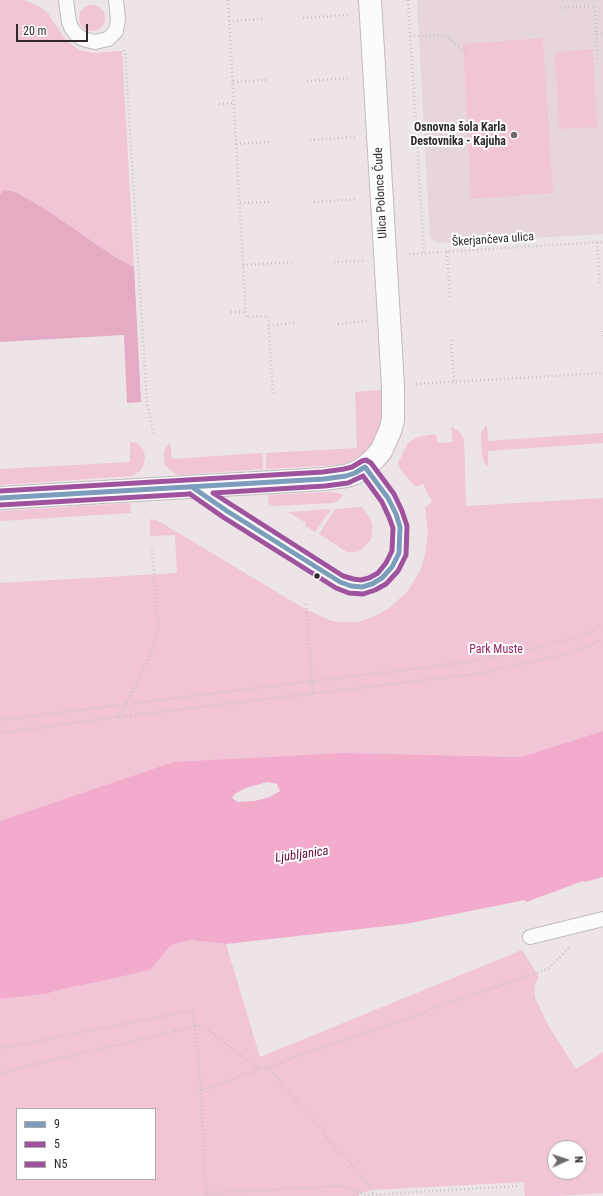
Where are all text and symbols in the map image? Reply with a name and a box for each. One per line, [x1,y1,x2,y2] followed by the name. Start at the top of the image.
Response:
[18,16,90,42] scale bar
[23,24,47,38] text: 20 m
[410,121,506,149] place label: Osnovna šola Karla Destovnika - Kajuha
[509,130,519,140] marker: Osnovna šola Karla Destovnika - Kajuha
[371,147,391,239] street label: Ulica Polonce Čude
[451,230,535,250] street label: Škerjančeva ulica
[312,571,322,581] unlabelled marker
[469,643,523,657] park label: Park Muste
[274,844,330,866] water label: Ljubljanica
[16,1108,156,1180] legend
[54,1117,60,1131] text: 9
[54,1137,60,1151] text: 5
[547,1140,587,1180] north arrow
[572,1156,585,1163] text: N
[54,1157,67,1171] text: N5

